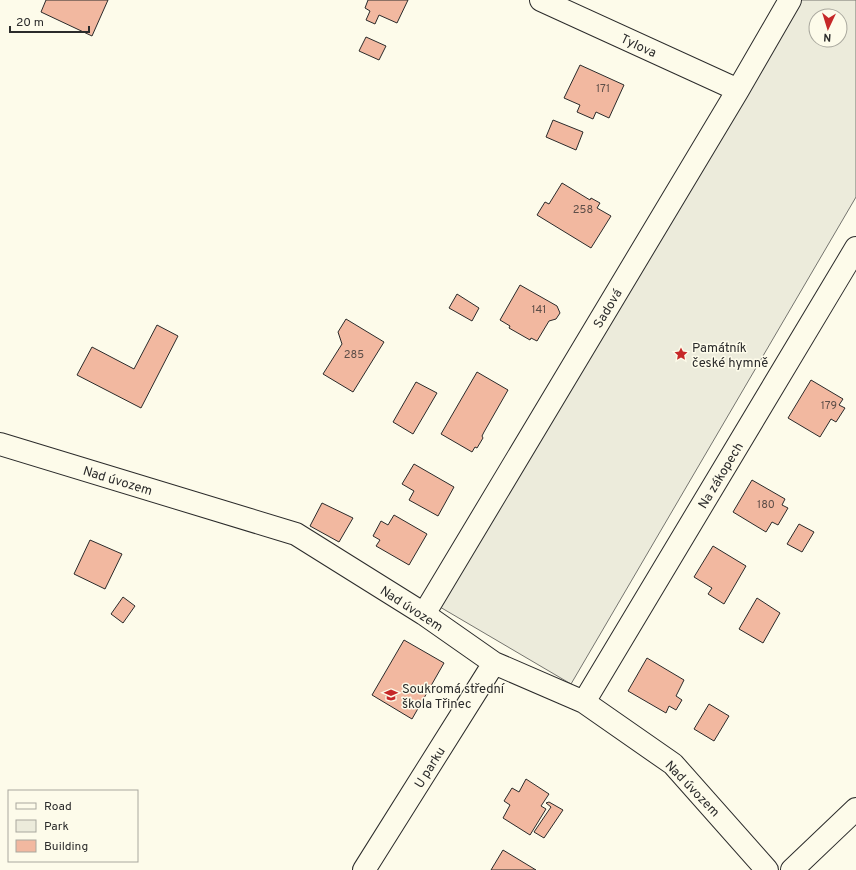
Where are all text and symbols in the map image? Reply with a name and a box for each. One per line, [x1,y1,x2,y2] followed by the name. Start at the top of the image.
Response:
[10,8,89,34] scale bar
[808,8,848,48] north arrow
[16,15,44,31] text: 20 m
[823,30,832,44] text: N
[618,32,659,62] street label: Tylova
[596,82,610,96] house number: 171
[573,203,593,217] house number: 258
[591,286,627,331] street label: Sadová
[532,303,546,317] house number: 141
[692,341,768,372] place label: Památník české hymně
[673,346,689,362] place icon: Památník české hymně
[344,348,364,362] house number: 285
[821,399,837,413] house number: 179
[696,440,748,512] street label: Na zákopech
[81,464,154,500] street label: Nad úvozem
[757,498,775,512] house number: 180
[376,583,445,636] street label: Nad úvozem
[402,682,506,713] place label: Soukromá střední škola Třinec
[383,687,399,703] school or university icon: Soukromá střední škola Třinec
[412,744,450,792] street label: U parku
[661,758,722,821] street label: Nad úvozem
[8,790,138,862] legend
[44,799,72,815] text: Road
[44,819,69,835] text: Park
[44,839,88,855] text: Building

